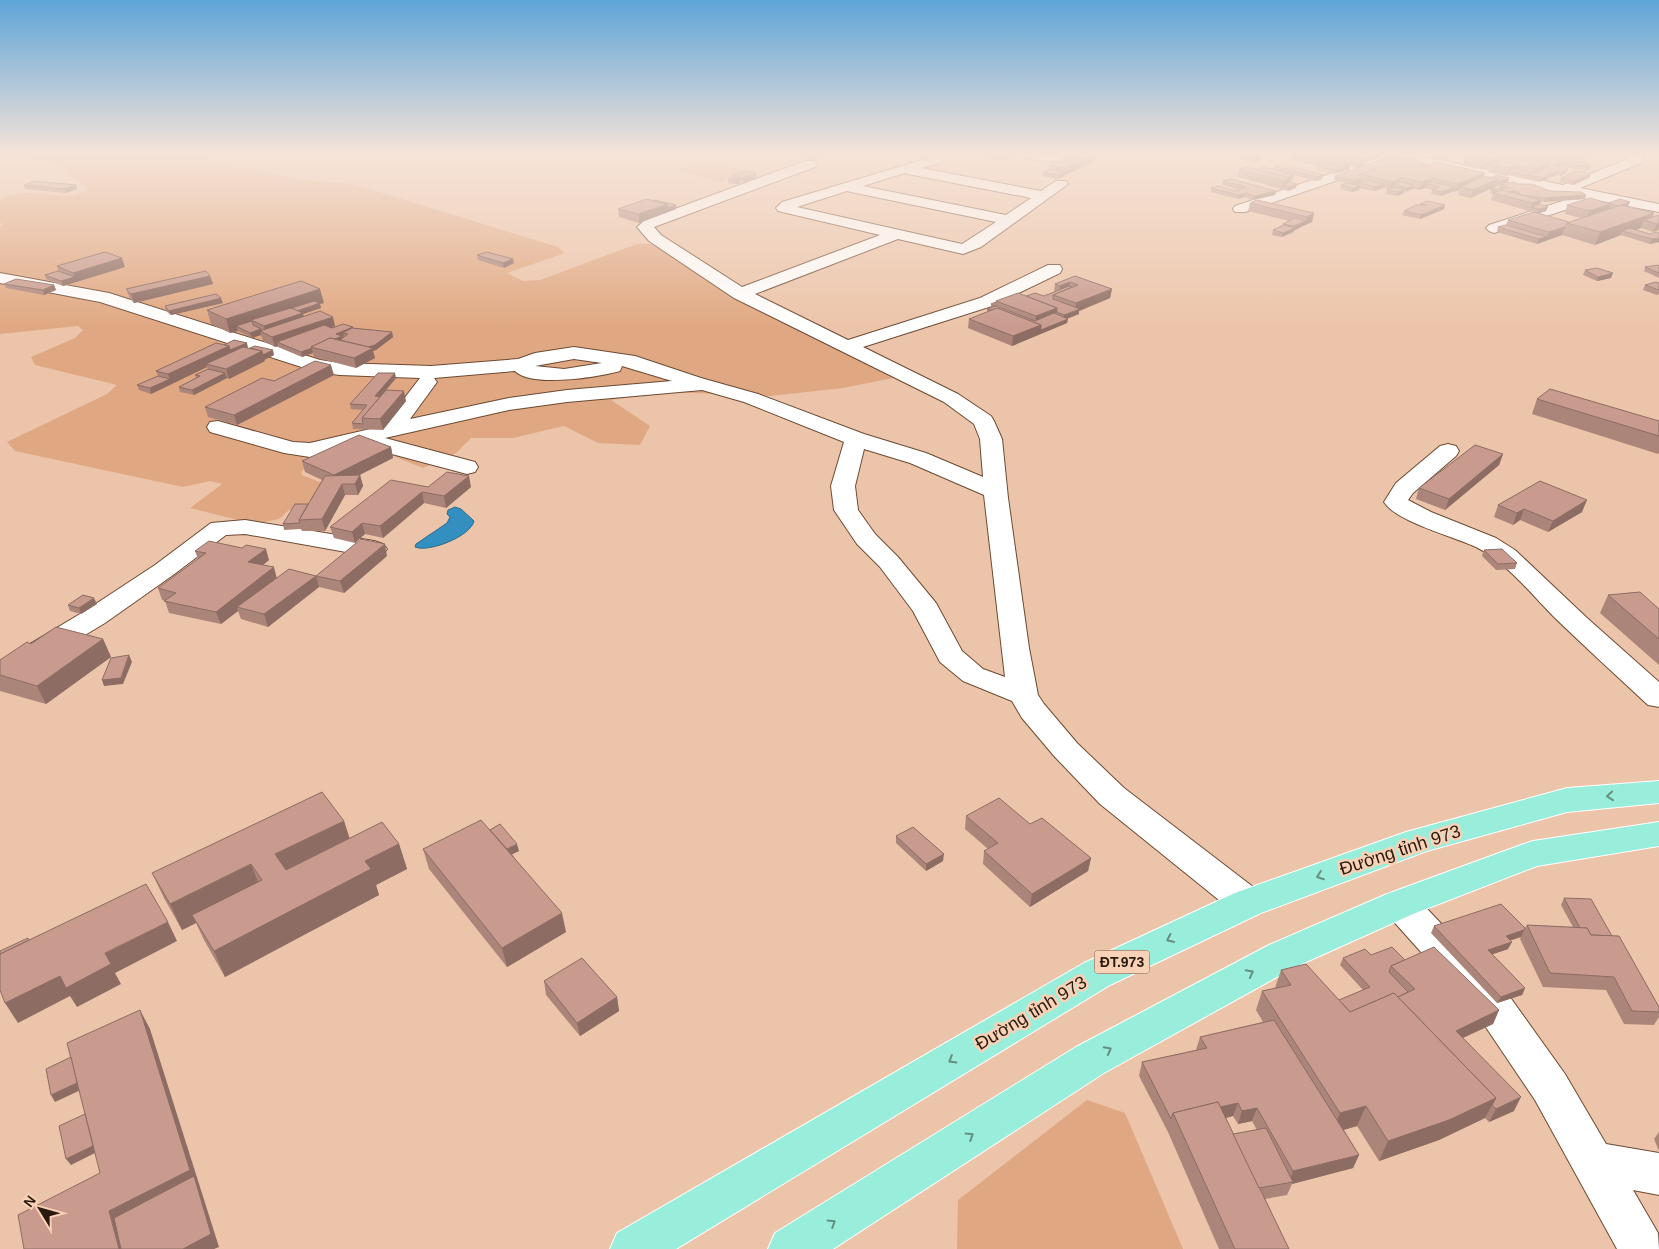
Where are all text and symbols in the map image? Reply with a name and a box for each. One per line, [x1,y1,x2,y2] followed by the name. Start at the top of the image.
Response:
[1606,790,1614,801] one-way arrow
[1337,821,1463,879] street label: Đường tỉnh 973
[1316,870,1325,880] one-way arrow
[1166,933,1175,944] one-way arrow
[1094,950,1150,974] road number: ĐT.973
[1245,969,1254,979] one-way arrow
[972,972,1090,1054] street label: Đường tỉnh 973
[1102,1047,1111,1057] one-way arrow
[948,1054,957,1064] one-way arrow
[964,1133,973,1143] one-way arrow
[15,1184,65,1234] north arrow
[20,1192,39,1210] text: N
[827,1220,836,1229] one-way arrow

